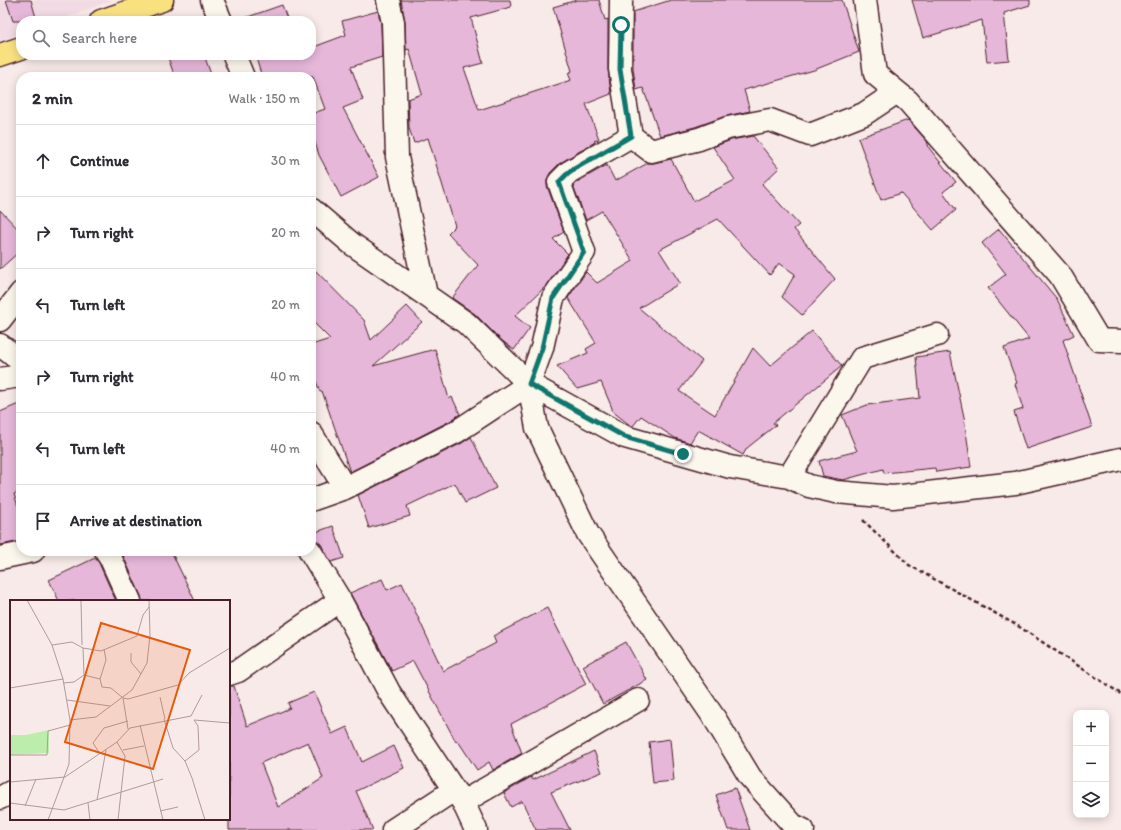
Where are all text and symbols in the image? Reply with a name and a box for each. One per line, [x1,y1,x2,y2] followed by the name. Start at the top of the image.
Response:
[16,16,316,60] search box
[612,16,630,34] route start
[30,27,52,49] icon: search
[62,29,137,47] text: Search here
[32,88,72,108] text: 2 min
[229,91,300,106] text: Walk · 150 m
[32,150,54,172] icon: ahead
[70,152,129,170] text: Continue
[271,153,300,168] text: 30 m
[32,222,54,244] icon: right
[70,224,134,242] text: Turn right
[271,225,300,240] text: 20 m
[32,294,54,316] icon: left
[70,296,125,314] text: Turn left
[271,297,300,312] text: 20 m
[32,366,54,388] icon: right
[70,368,134,386] text: Turn right
[270,369,300,384] text: 40 m
[32,438,54,460] icon: left
[70,440,125,458] text: Turn left
[270,441,300,456] text: 40 m
[674,445,692,463] route end
[32,510,54,532] icon: arrive
[70,512,202,530] text: Arrive at destination
[10,600,230,820] inset map
[1073,710,1109,818] map controls
[1073,710,1109,746] button: +
[1073,746,1109,782] button: −
[1073,782,1109,818] button: layers

